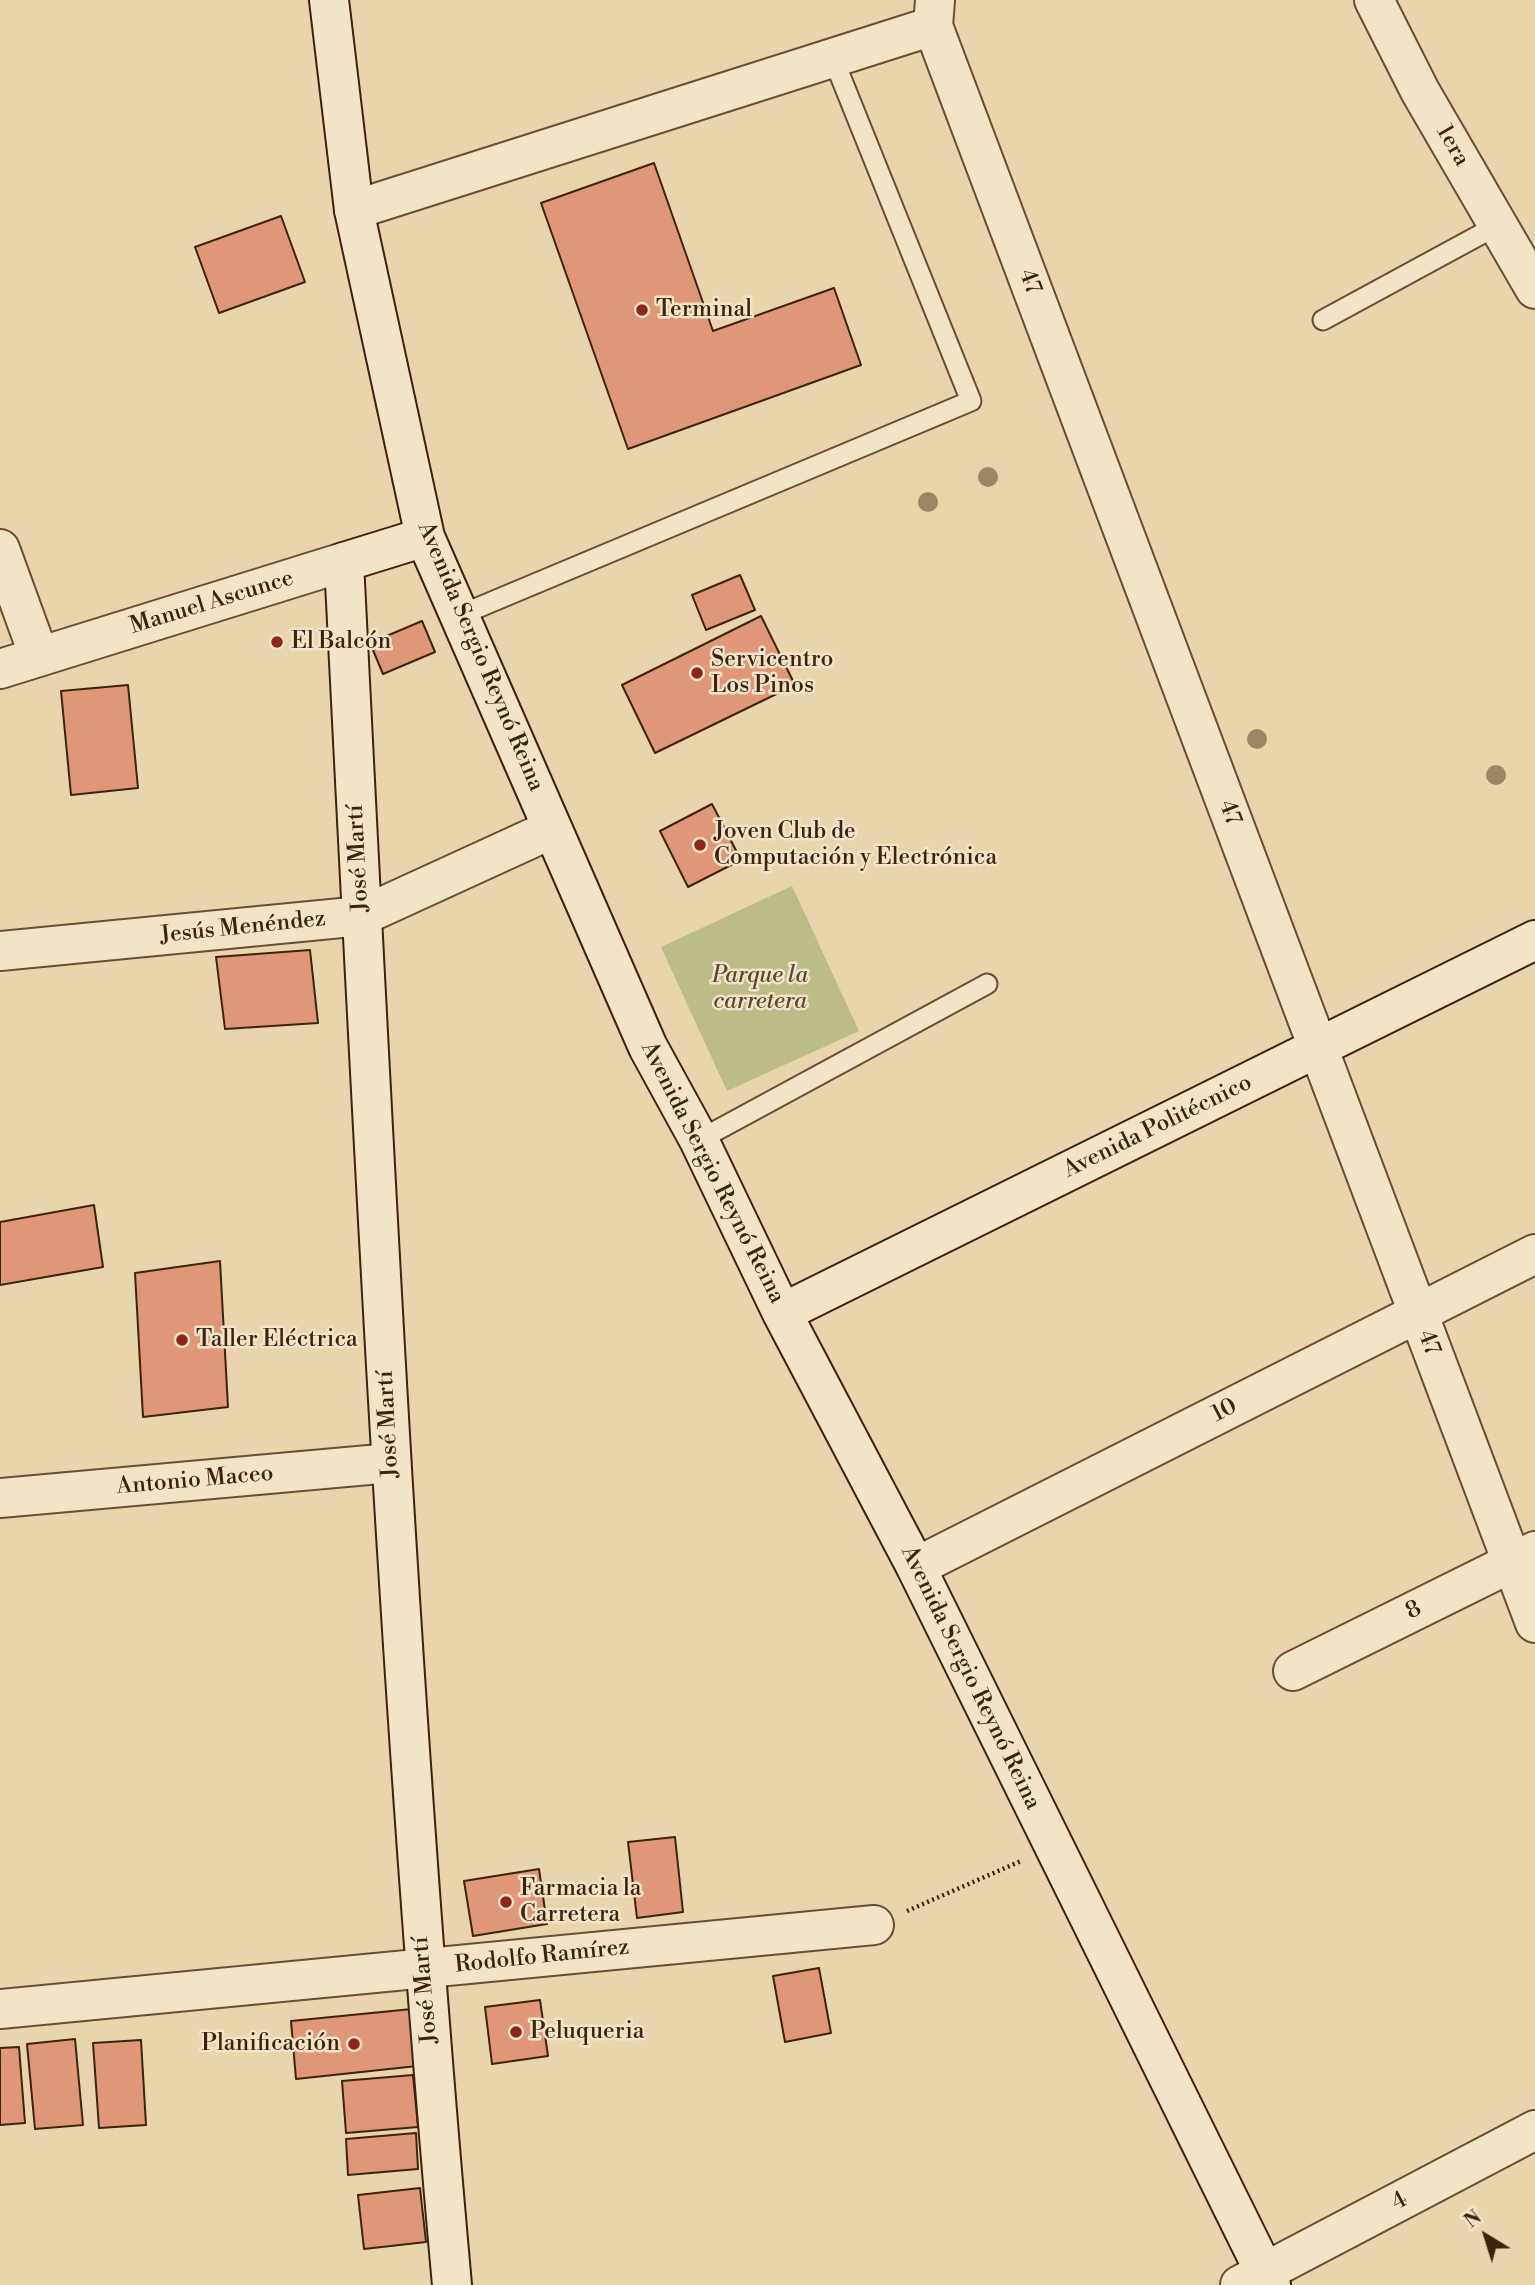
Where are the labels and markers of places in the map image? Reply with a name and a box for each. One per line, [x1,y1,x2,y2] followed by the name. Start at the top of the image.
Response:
[656,296,752,324] place label: Terminal
[634,302,650,318] marker: Terminal
[291,628,391,656] place label: El Balcón
[269,634,285,650] marker: El Balcón
[711,646,833,700] place label: Servicentro Los Pinos
[689,665,705,681] marker: Servicentro Los Pinos
[714,818,997,872] place label: Joven Club de Computación y Electrónica
[692,837,708,853] marker: Joven Club de Computación y Electrónica
[196,1326,358,1354] place label: Taller Eléctrica
[174,1332,190,1348] marker: Taller Eléctrica
[520,1875,642,1929] place label: Farmacia la Carretera
[498,1894,514,1910] marker: Farmacia la Carretera
[530,2018,644,2046] place label: Peluqueria
[508,2024,524,2040] marker: Peluqueria
[201,2030,340,2058] place label: Planificación
[346,2036,362,2052] marker: Planificación

